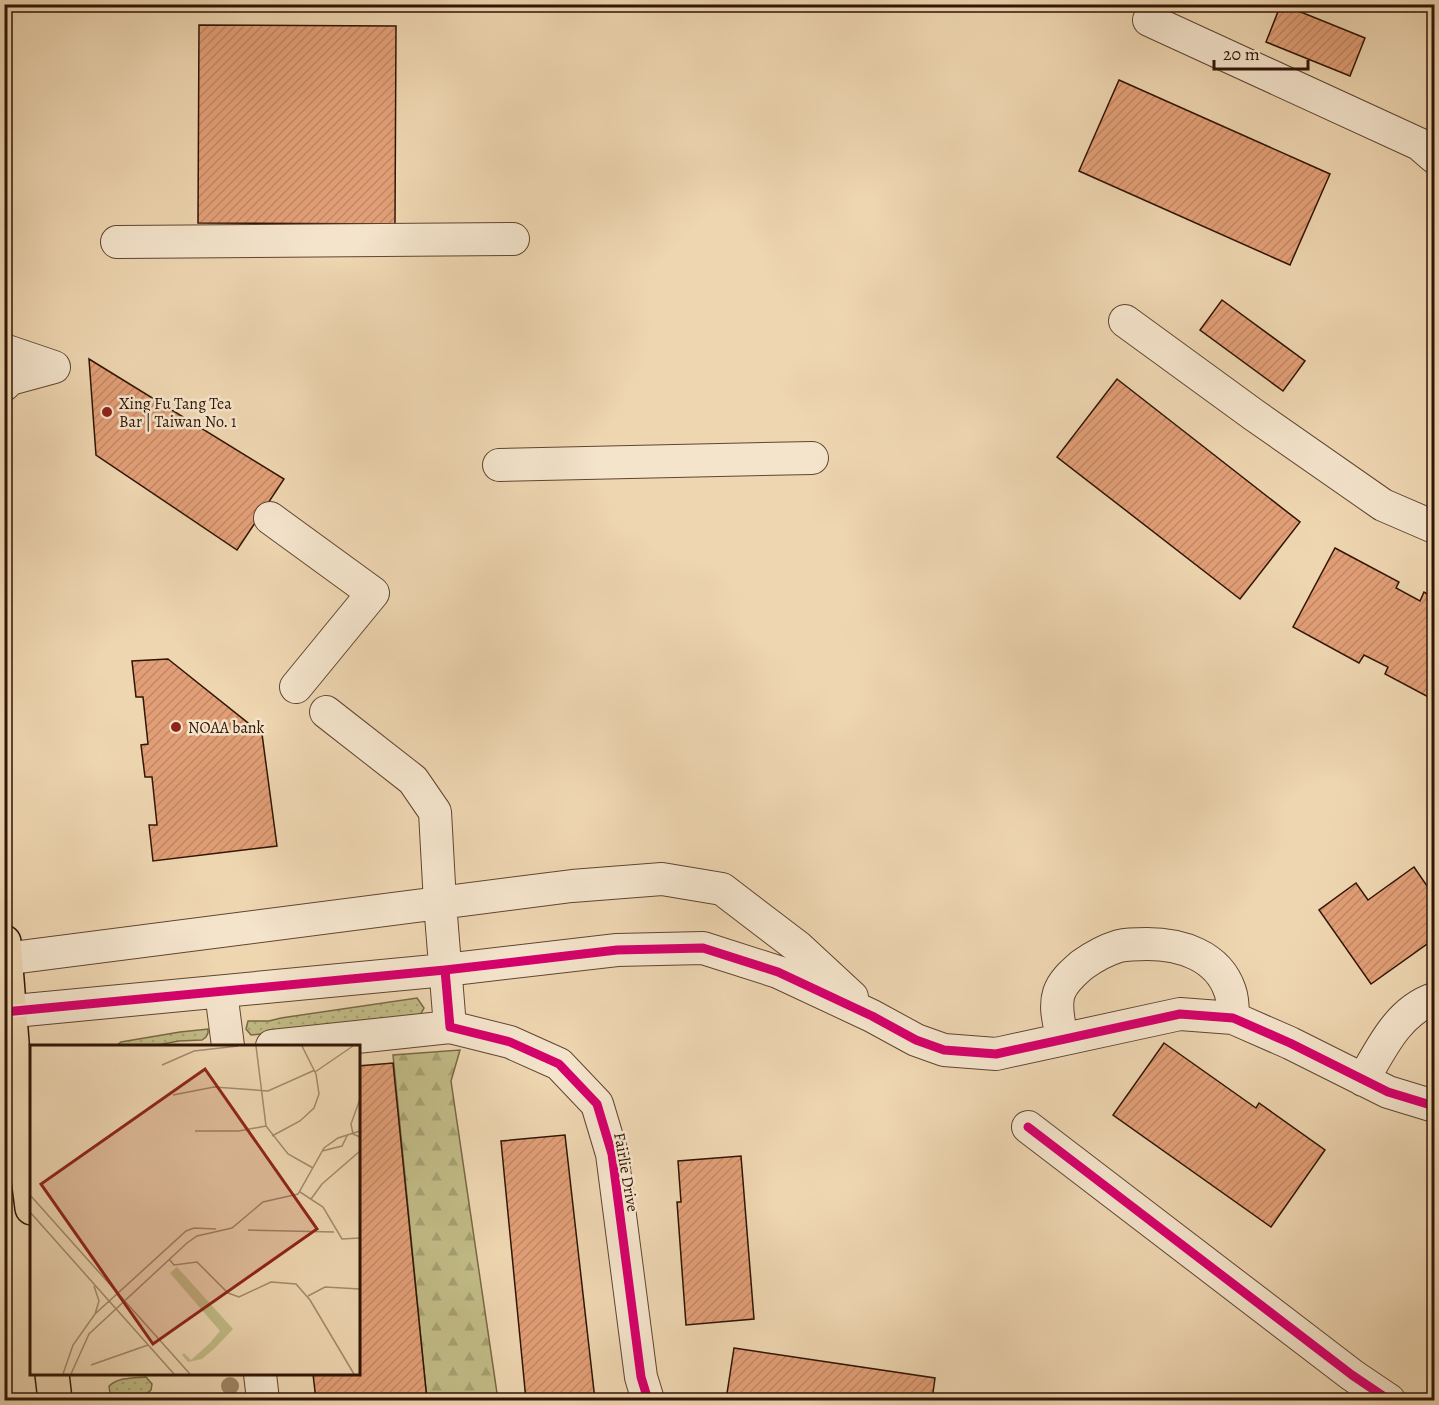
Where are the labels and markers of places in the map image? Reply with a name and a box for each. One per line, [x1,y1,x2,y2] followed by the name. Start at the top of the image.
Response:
[119,393,237,433] place label: Xing Fu Tang Tea Bar | Taiwan No. 1
[100,405,114,419] marker: Xing Fu Tang Tea Bar | Taiwan No. 1
[188,717,265,739] place label: NOAA bank
[169,720,183,734] marker: NOAA bank

